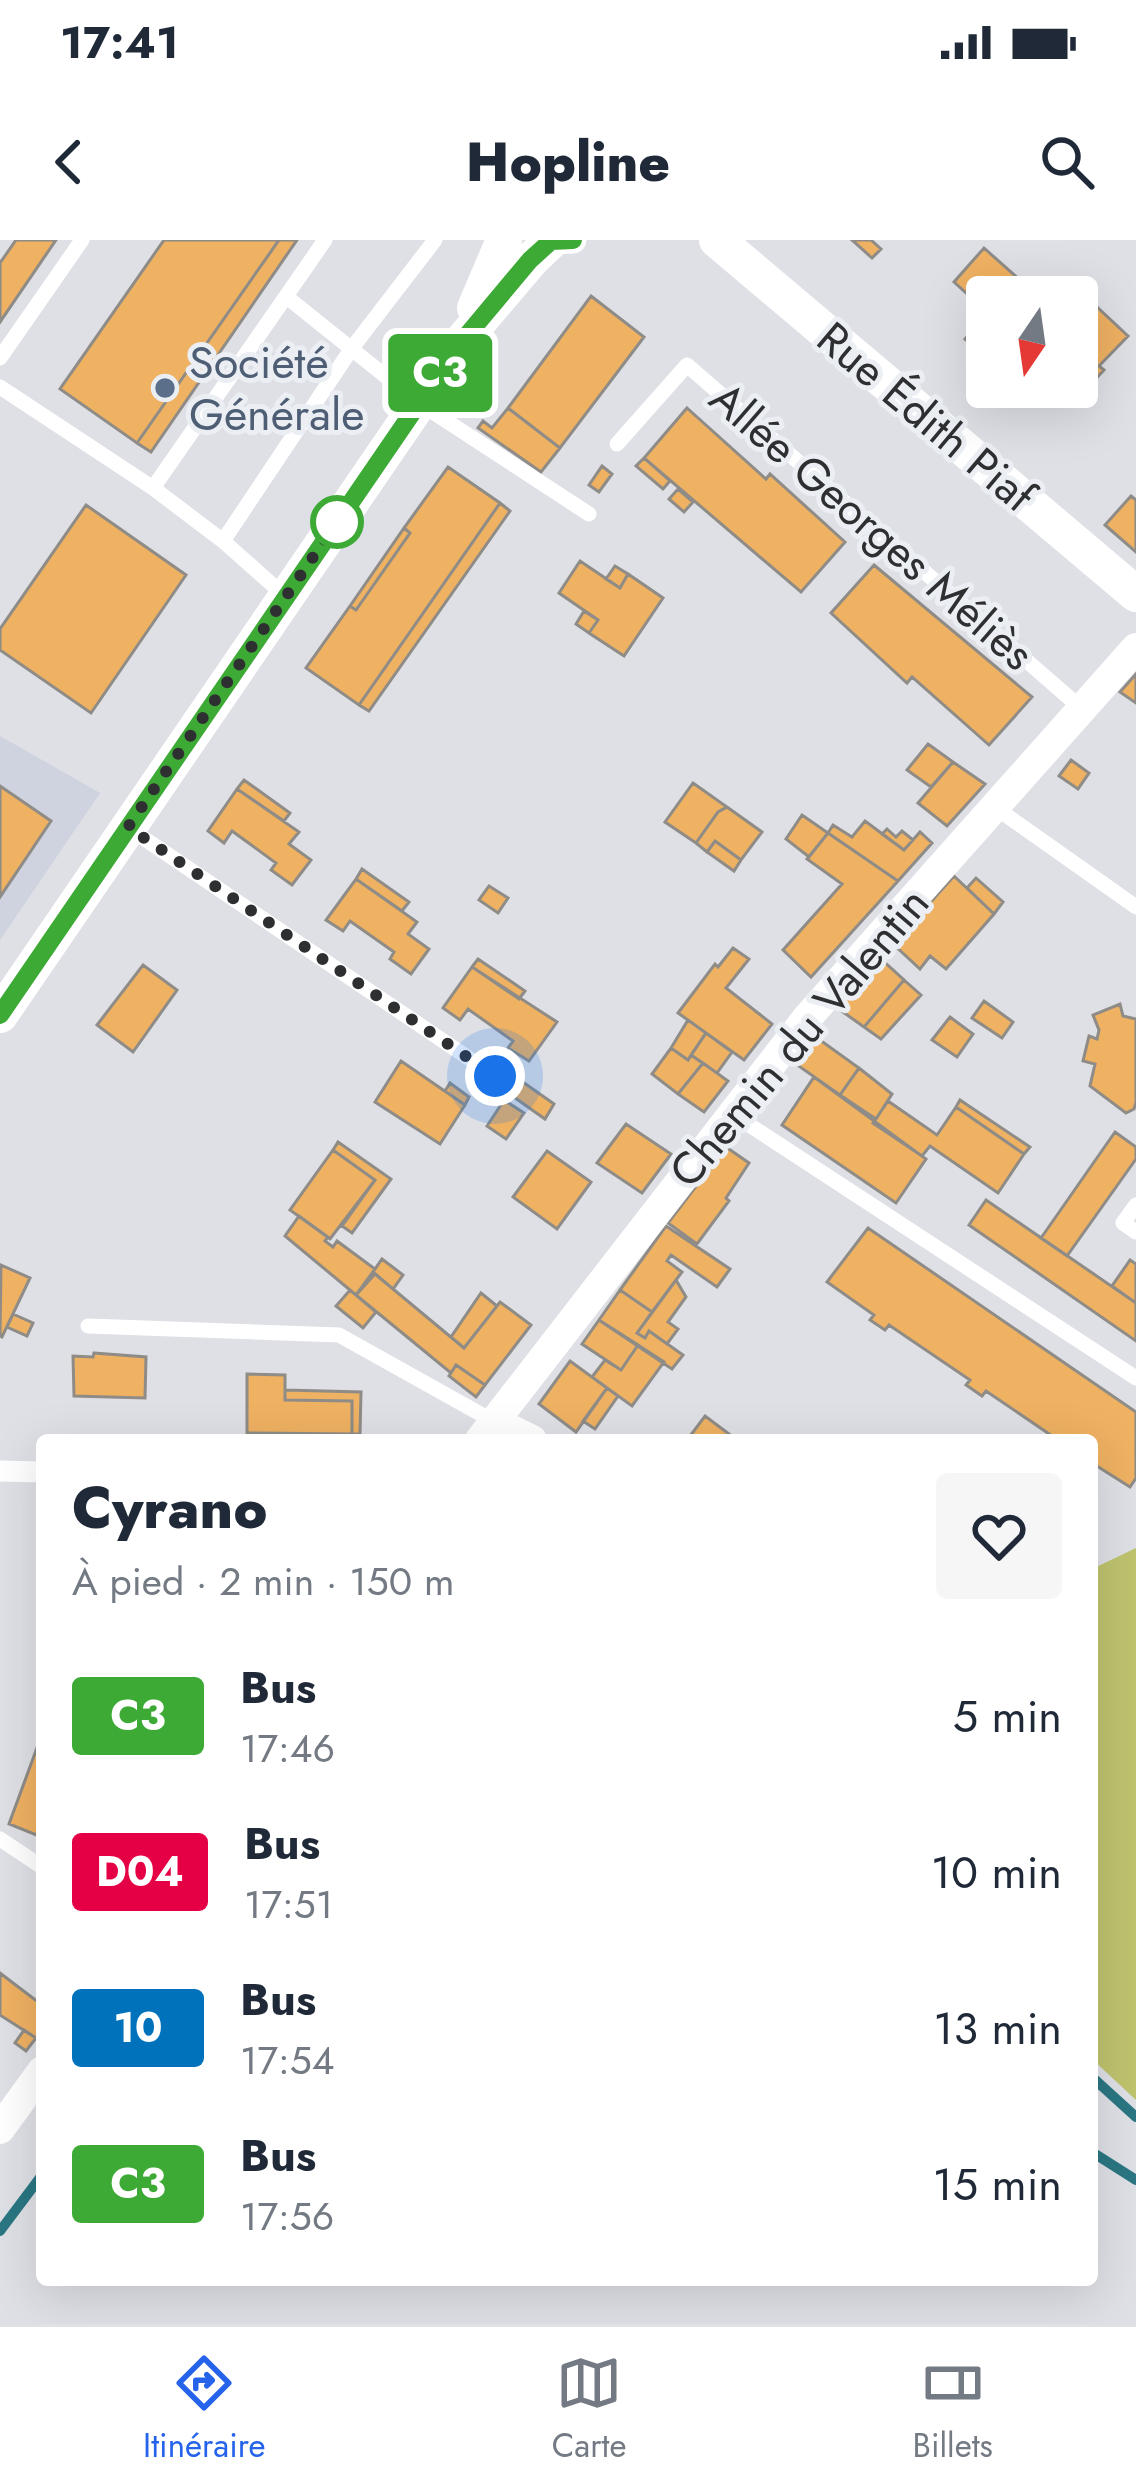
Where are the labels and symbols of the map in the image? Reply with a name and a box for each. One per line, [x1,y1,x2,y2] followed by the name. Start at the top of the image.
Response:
[966,276,1098,408] north arrow
[803,306,1050,528] street label: Rue Édith Piaf
[189,330,364,447] place label: Société Générale
[386,334,494,412] line badge: C3
[696,367,1048,685] street label: Allée Georges Méliès
[152,375,178,401] marker: Société Générale
[312,497,362,547] unlabelled marker
[654,873,944,1201] street label: Chemin du Valentin
[465,1046,525,1106] your location

